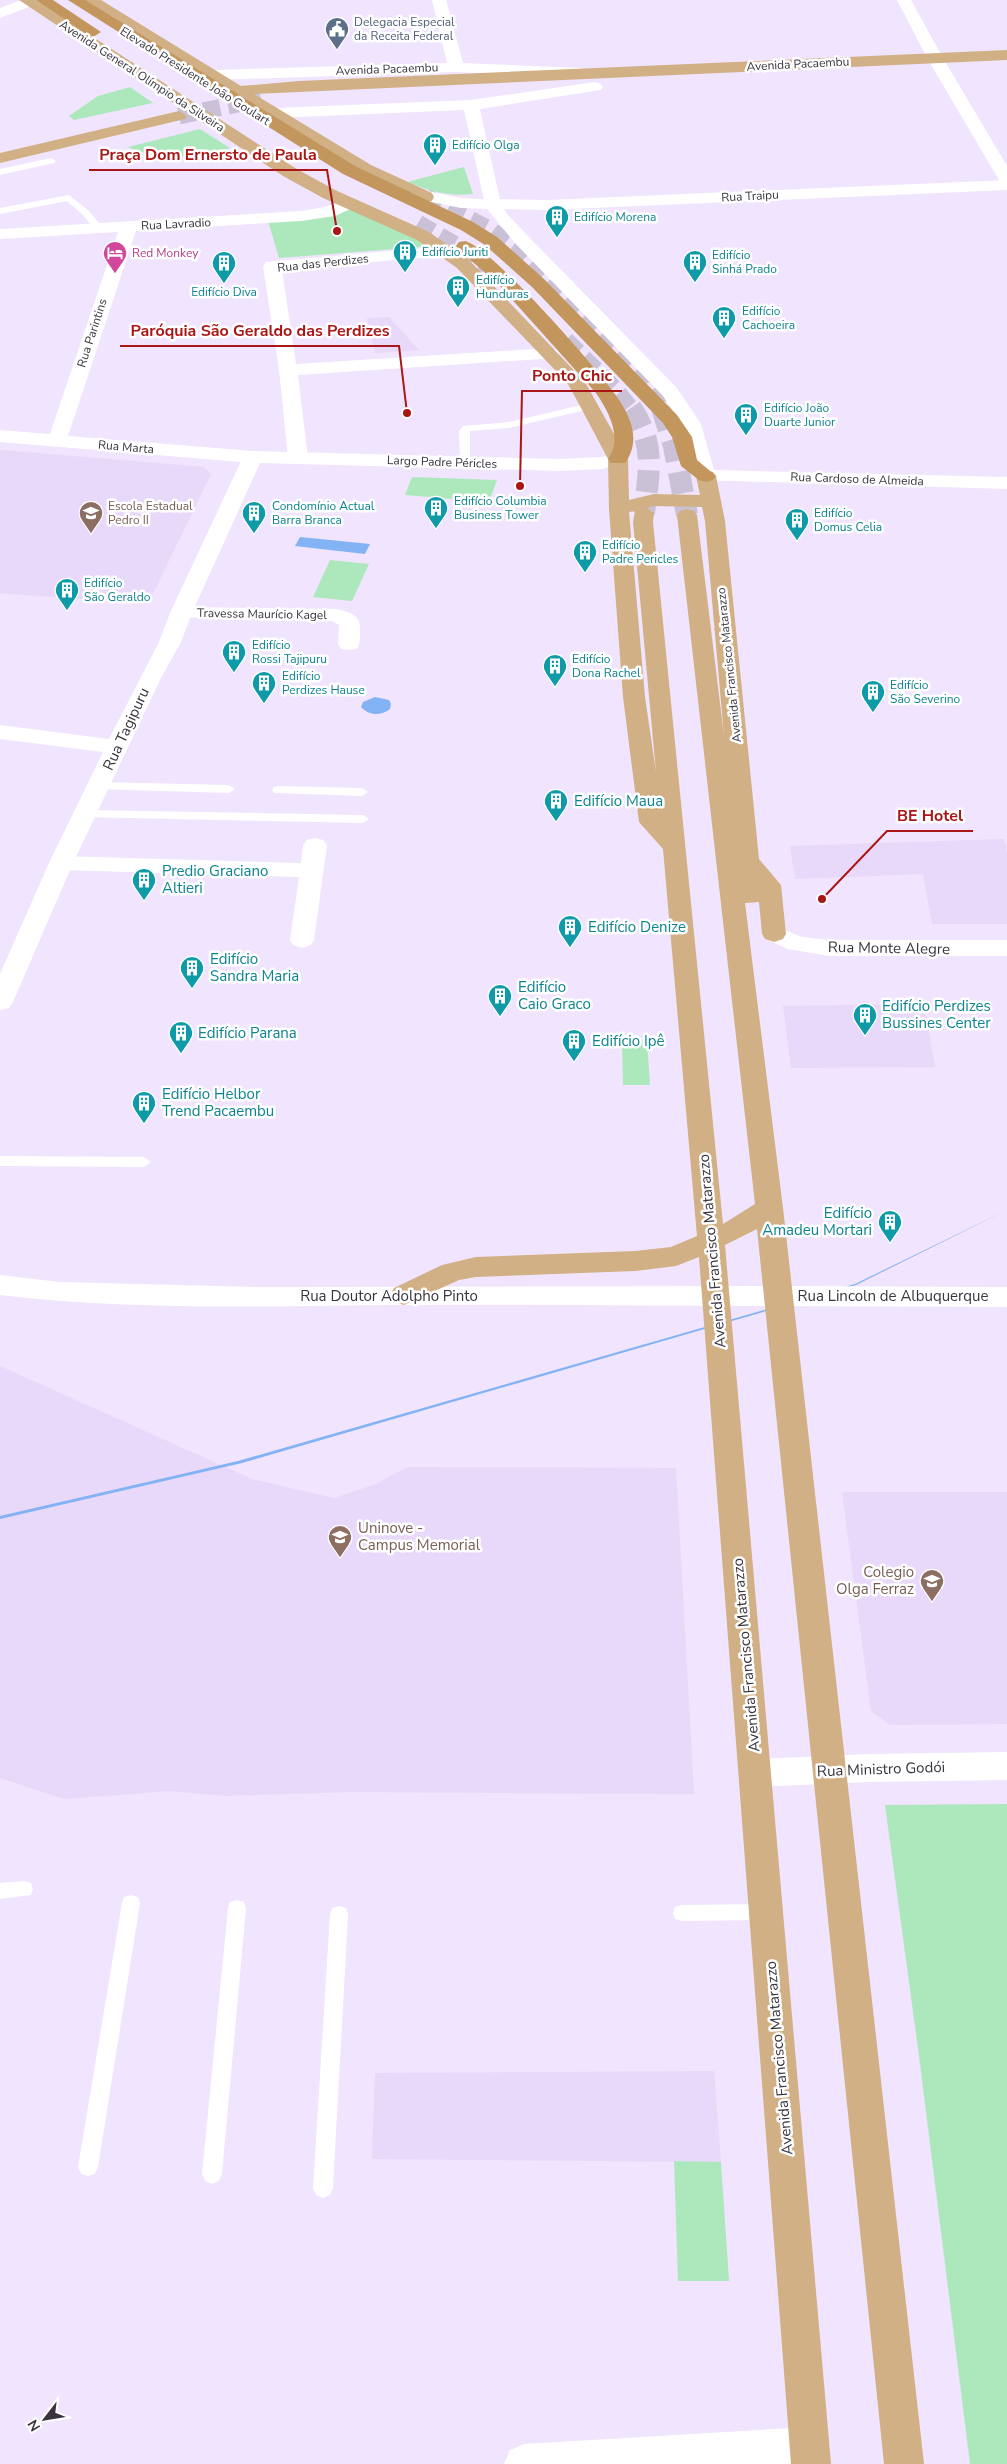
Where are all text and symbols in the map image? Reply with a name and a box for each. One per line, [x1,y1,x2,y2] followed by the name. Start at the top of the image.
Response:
[354,14,455,44] place label: Delegacia Especial da Receita Federal
[324,16,350,50] public building icon: Delegacia Especial da Receita Federal
[56,17,228,135] street label: Avenida General Olímpio da Silveira
[117,23,274,129] street label: Elevado Presidente João Goulart
[746,53,850,75] street label: Avenida Pacaembu
[335,59,439,79] street label: Avenida Pacaembu
[422,132,448,166] building icon: Edifício Olga
[452,137,520,153] place label: Edifício Olga
[89,139,327,170] callout: Praça Dom Ernersto de Paula
[99,144,317,166] text: Praça Dom Ernersto de Paula
[721,187,779,205] street label: Rua Traipu
[544,204,570,238] building icon: Edifício Morena
[574,209,656,225] place label: Edifício Morena
[141,214,212,234] street label: Rua Lavradio
[392,239,418,273] building icon: Edifício Juriti
[102,240,128,274] hotel icon: Red Monkey
[422,244,488,260] place label: Edifício Juriti
[132,245,199,261] place label: Red Monkey
[712,247,777,277] place label: Edifício Sinhá Prado
[682,249,708,283] building icon: Edifício Sinhá Prado
[211,250,237,284] building icon: Edifício Diva
[277,250,370,276] street label: Rua das Perdizes
[476,272,529,302] place label: Edifício Hunduras
[445,274,471,308] building icon: Edifício Hunduras
[191,284,257,300] place label: Edifício Diva
[73,296,111,369] street label: Rua Parintins
[742,303,795,333] place label: Edifício Cachoeira
[711,305,737,339] building icon: Edifício Cachoeira
[120,315,399,346] callout: Paróquia São Geraldo das Perdizes
[130,320,390,342] text: Paróquia São Geraldo das Perdizes
[522,360,622,391] callout: Ponto Chic
[532,365,612,387] text: Ponto Chic
[764,400,836,430] place label: Edifício João Duarte Junior
[733,402,759,436] building icon: Edifício João Duarte Junior
[97,437,155,457] street label: Rua Marta
[387,452,498,472] street label: Largo Padre Péricles
[790,469,924,489] street label: Rua Cardoso de Almeida
[454,493,547,523] place label: Edifício Columbia Business Tower
[423,495,449,529] building icon: Edifício Columbia Business Tower
[108,498,193,528] place label: Escola Estadual Pedro II
[272,498,375,528] place label: Condomínio Actual Barra Branca
[78,500,104,534] school or university icon: Escola Estadual Pedro II
[241,500,267,534] building icon: Condomínio Actual Barra Branca
[814,505,882,535] place label: Edifício Domus Celia
[784,507,810,541] building icon: Edifício Domus Celia
[602,537,679,567] place label: Edifício Padre Pericles
[572,539,598,573] building icon: Edifício Padre Pericles
[84,575,151,605] place label: Edifício São Geraldo
[54,577,80,611] building icon: Edifício São Geraldo
[713,586,745,743] street label: Avenida Francisco Matarazzo
[197,605,327,623] street label: Travessa Maurício Kagel
[252,637,327,667] place label: Edifício Rossi Tajipuru
[221,639,247,673] building icon: Edifício Rossi Tajipuru
[572,651,641,681] place label: Edifício Dona Rachel
[542,653,568,687] building icon: Edifício Dona Rachel
[282,668,365,698] place label: Edifício Perdizes Hause
[251,670,277,704] building icon: Edifício Perdizes Hause
[890,677,961,707] place label: Edifício São Severino
[860,679,886,713] building icon: Edifício São Severino
[98,684,154,774] street label: Rua Tagipuru
[543,788,569,822] building icon: Edifício Maua
[574,791,663,811] place label: Edifício Maua
[887,800,973,831] callout: BE Hotel
[897,805,963,827] text: BE Hotel
[162,861,268,898] place label: Predio Graciano Altieri
[131,867,157,901] building icon: Predio Graciano Altieri
[557,914,583,948] building icon: Edifício Denize
[588,917,686,937] place label: Edifício Denize
[828,937,950,959] street label: Rua Monte Alegre
[210,949,299,986] place label: Edifício Sandra Maria
[179,955,205,989] building icon: Edifício Sandra Maria
[518,977,591,1014] place label: Edifício Caio Graco
[487,983,513,1017] building icon: Edifício Caio Graco
[882,996,991,1033] place label: Edifício Perdizes Bussines Center
[852,1002,878,1036] building icon: Edifício Perdizes Bussines Center
[168,1020,194,1054] building icon: Edifício Parana
[198,1023,297,1043] place label: Edifício Parana
[561,1028,587,1062] building icon: Edifício Ipê
[592,1031,665,1051] place label: Edifício Ipê
[162,1084,274,1121] place label: Edifício Helbor Trend Pacaembu
[131,1090,157,1124] building icon: Edifício Helbor Trend Pacaembu
[694,1153,730,1349] street label: Avenida Francisco Matarazzo
[762,1203,872,1240] place label: Edifício Amadeu Mortari
[877,1209,903,1243] building icon: Edifício Amadeu Mortari
[300,1286,478,1306] street label: Rua Doutor Adolpho Pinto
[797,1286,989,1306] street label: Rua Lincoln de Albuquerque
[358,1518,481,1555] place label: Uninove - Campus Memorial
[327,1524,353,1558] school or university icon: Uninove - Campus Memorial
[728,1557,764,1753] street label: Avenida Francisco Matarazzo
[836,1562,914,1599] place label: Colegio Olga Ferraz
[919,1568,945,1602] school or university icon: Colegio Olga Ferraz
[817,1757,945,1781] street label: Rua Ministro Godói
[761,1960,797,2156] street label: Avenida Francisco Matarazzo
[20,2394,70,2444] north arrow
[23,2416,45,2435] text: N

